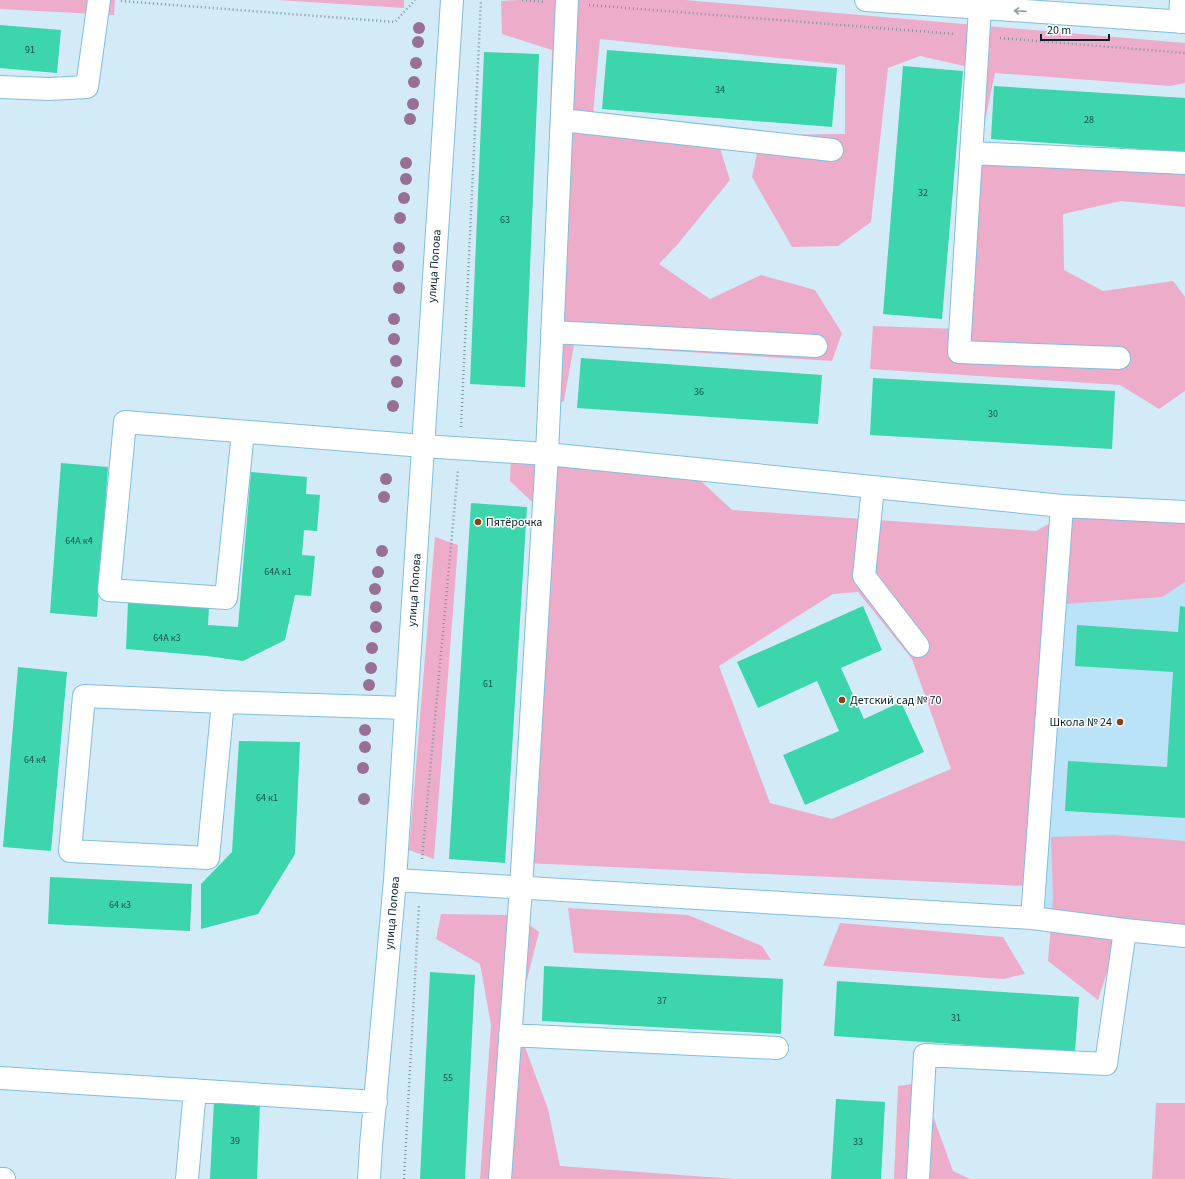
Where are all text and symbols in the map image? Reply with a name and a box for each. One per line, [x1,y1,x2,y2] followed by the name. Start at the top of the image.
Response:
[1014,7,1027,14] one-way arrow
[1041,16,1109,42] scale bar
[1047,22,1071,39] text: 20 m
[25,43,35,57] house number: 91
[715,83,725,97] house number: 34
[1084,113,1094,127] house number: 28
[918,186,928,200] house number: 32
[500,213,510,227] house number: 63
[423,229,446,303] street label: улица Попова
[694,385,704,399] house number: 36
[988,407,998,421] house number: 30
[486,514,542,531] place label: Пятёрочка
[473,517,483,527] marker: Пятёрочка
[65,534,93,548] house number: 64А к4
[403,553,426,627] street label: улица Попова
[264,565,292,579] house number: 64А к1
[153,631,181,645] house number: 64А к3
[483,677,493,691] house number: 61
[850,692,942,709] place label: Детский сад № 70
[837,695,847,705] marker: Детский сад № 70
[1049,714,1112,731] place label: Школа № 24
[1115,717,1125,727] marker: Школа № 24
[24,753,46,767] house number: 64 к4
[256,791,278,805] house number: 64 к1
[381,876,404,950] street label: улица Попова
[109,898,131,912] house number: 64 к3
[657,994,667,1008] house number: 37
[951,1011,961,1025] house number: 31
[443,1071,453,1085] house number: 55
[230,1134,240,1148] house number: 39
[853,1135,863,1149] house number: 33

